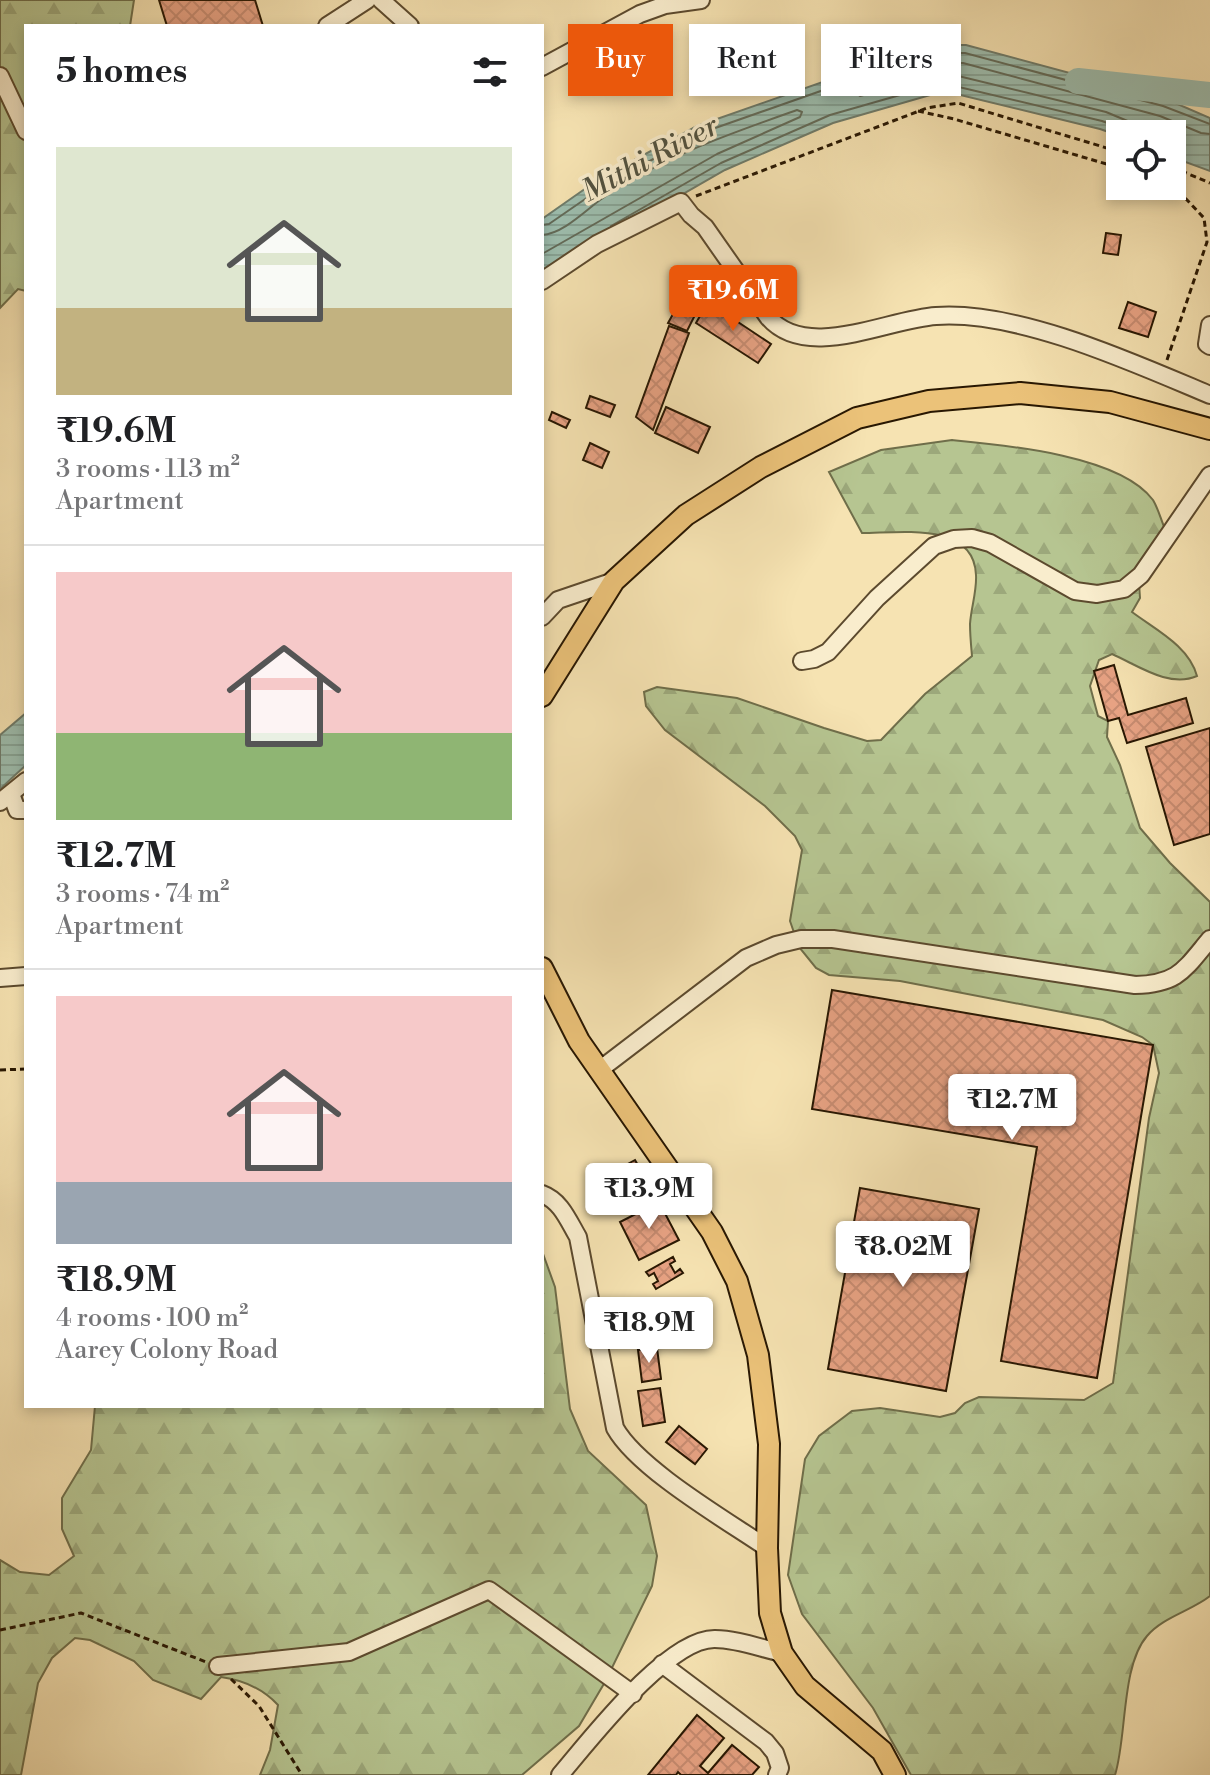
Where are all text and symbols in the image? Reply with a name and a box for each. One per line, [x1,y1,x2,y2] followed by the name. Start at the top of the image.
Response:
[568,24,673,96] chip: Buy
[689,24,805,96] chip: Rent
[821,24,961,96] chip: Filters
[468,50,512,94] icon: filters
[56,51,187,93] text: 5 homes
[575,106,726,211] water label: Mithi River
[1106,120,1186,200] map controls
[1106,120,1186,200] button: locate
[212,199,356,343] icon: home
[668,265,798,333] pin: ₹19.6M
[687,275,779,307] text: ₹19.6M
[56,411,176,453] text: ₹19.6M
[56,453,240,485] text: 3 rooms · 113 m²
[56,485,184,517] text: Apartment
[212,624,356,768] icon: home
[56,836,176,878] text: ₹12.7M
[56,878,229,910] text: 3 rooms · 74 m²
[56,910,184,942] text: Apartment
[212,1048,356,1192] icon: home
[947,1074,1077,1142] pin: ₹12.7M
[966,1084,1058,1116] text: ₹12.7M
[584,1163,714,1231] pin: ₹13.9M
[603,1173,695,1205] text: ₹13.9M
[838,1221,968,1289] pin: ₹8.02M
[854,1231,952,1263] text: ₹8.02M
[56,1260,176,1302] text: ₹18.9M
[584,1297,714,1365] pin: ₹18.9M
[56,1302,248,1334] text: 4 rooms · 100 m²
[603,1307,695,1339] text: ₹18.9M
[56,1334,278,1366] text: Aarey Colony Road

